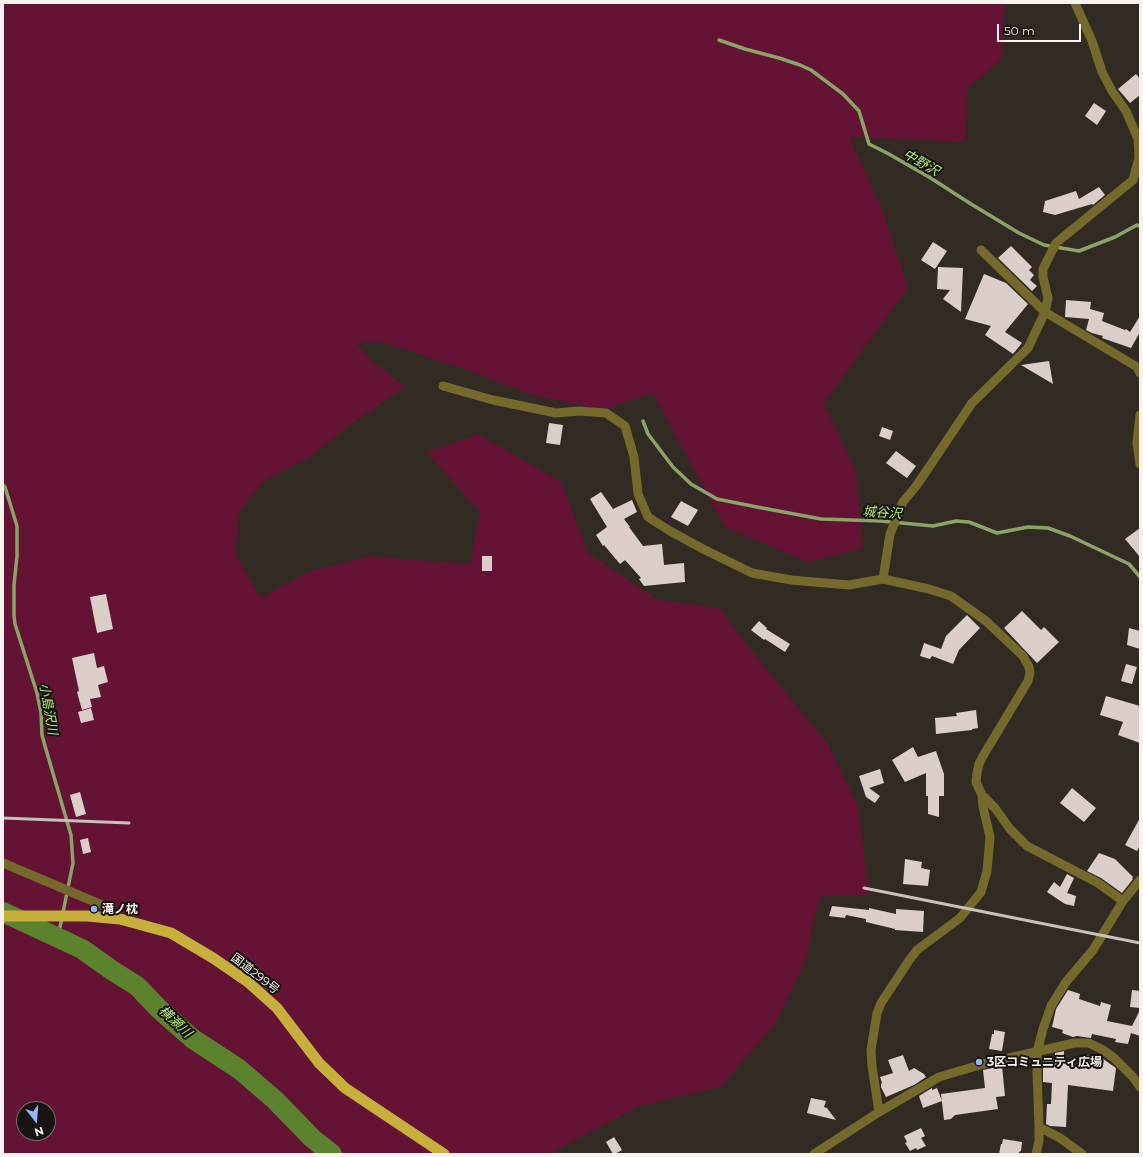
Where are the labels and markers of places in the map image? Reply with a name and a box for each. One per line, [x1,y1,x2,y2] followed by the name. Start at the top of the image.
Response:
[102,902,138,916] place label: 滝ノ枕
[89,904,99,914] marker: 滝ノ枕
[987,1055,1102,1069] place label: 3区コミュニティ広場
[974,1057,984,1067] marker: 3区コミュニティ広場

